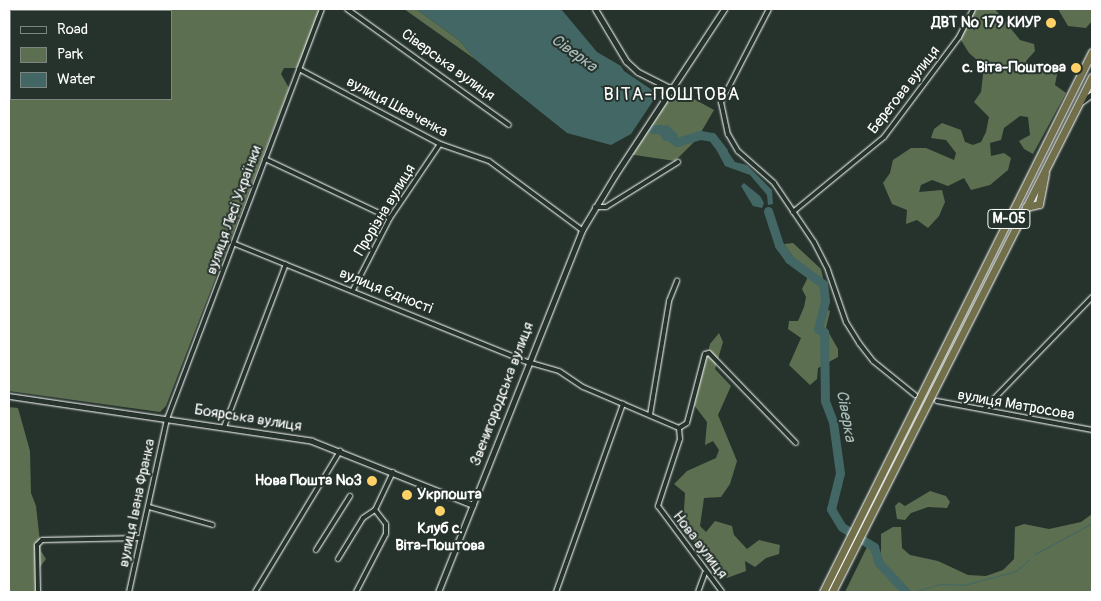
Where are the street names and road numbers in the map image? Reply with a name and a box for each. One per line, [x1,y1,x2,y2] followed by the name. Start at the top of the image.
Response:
[398,25,498,105] street label: Сіверська вулиця
[864,43,944,137] street label: Берегова вулиця
[343,73,451,141] street label: вулиця Шевченка
[202,143,266,277] street label: вулиця Лесі Українки
[351,161,419,259] street label: Прорізна вулиця
[986,208,1032,230] road number: М-05
[337,264,435,318] street label: вулиця Єдності
[466,320,538,468] street label: Звенигородська вулиця
[956,386,1076,424] street label: вулиця Матросова
[193,401,303,435] street label: Боярська вулиця
[115,437,159,569] street label: вулиця Івана Франка
[669,508,731,582] street label: Нова вулиця

